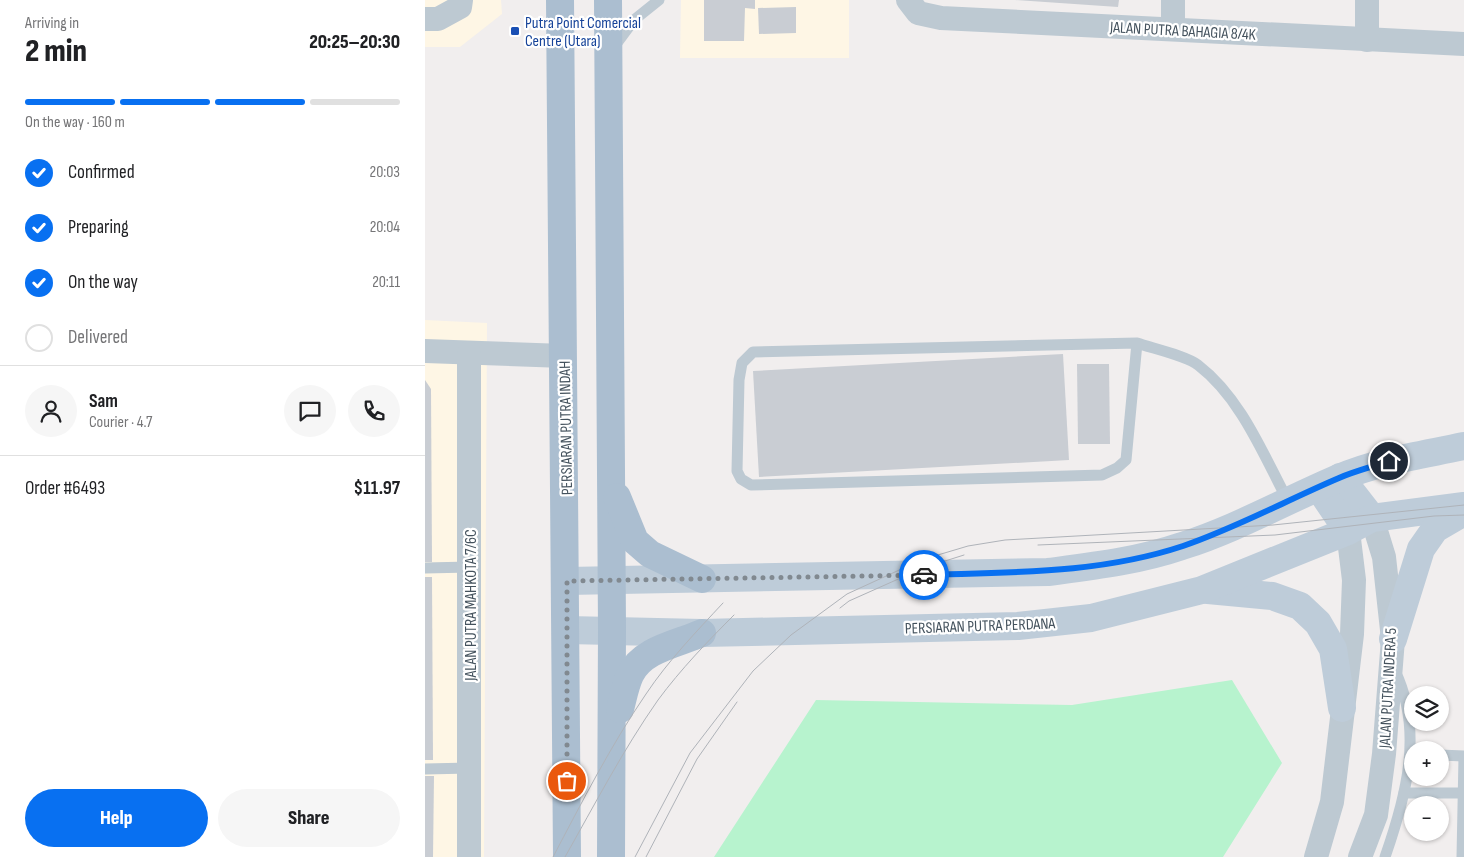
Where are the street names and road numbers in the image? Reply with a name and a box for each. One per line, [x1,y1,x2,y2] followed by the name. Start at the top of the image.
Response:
[1108,18,1257,45] street label: JALAN PUTRA BAHAGIA 8/4K
[556,361,577,495] street label: PERSIARAN PUTRA INDAH
[462,529,481,682] street label: JALAN PUTRA MAHKOTA 7/6C
[904,614,1056,639] street label: PERSIARAN PUTRA PERDANA
[1376,627,1401,750] street label: JALAN PUTRA INDERA 5

